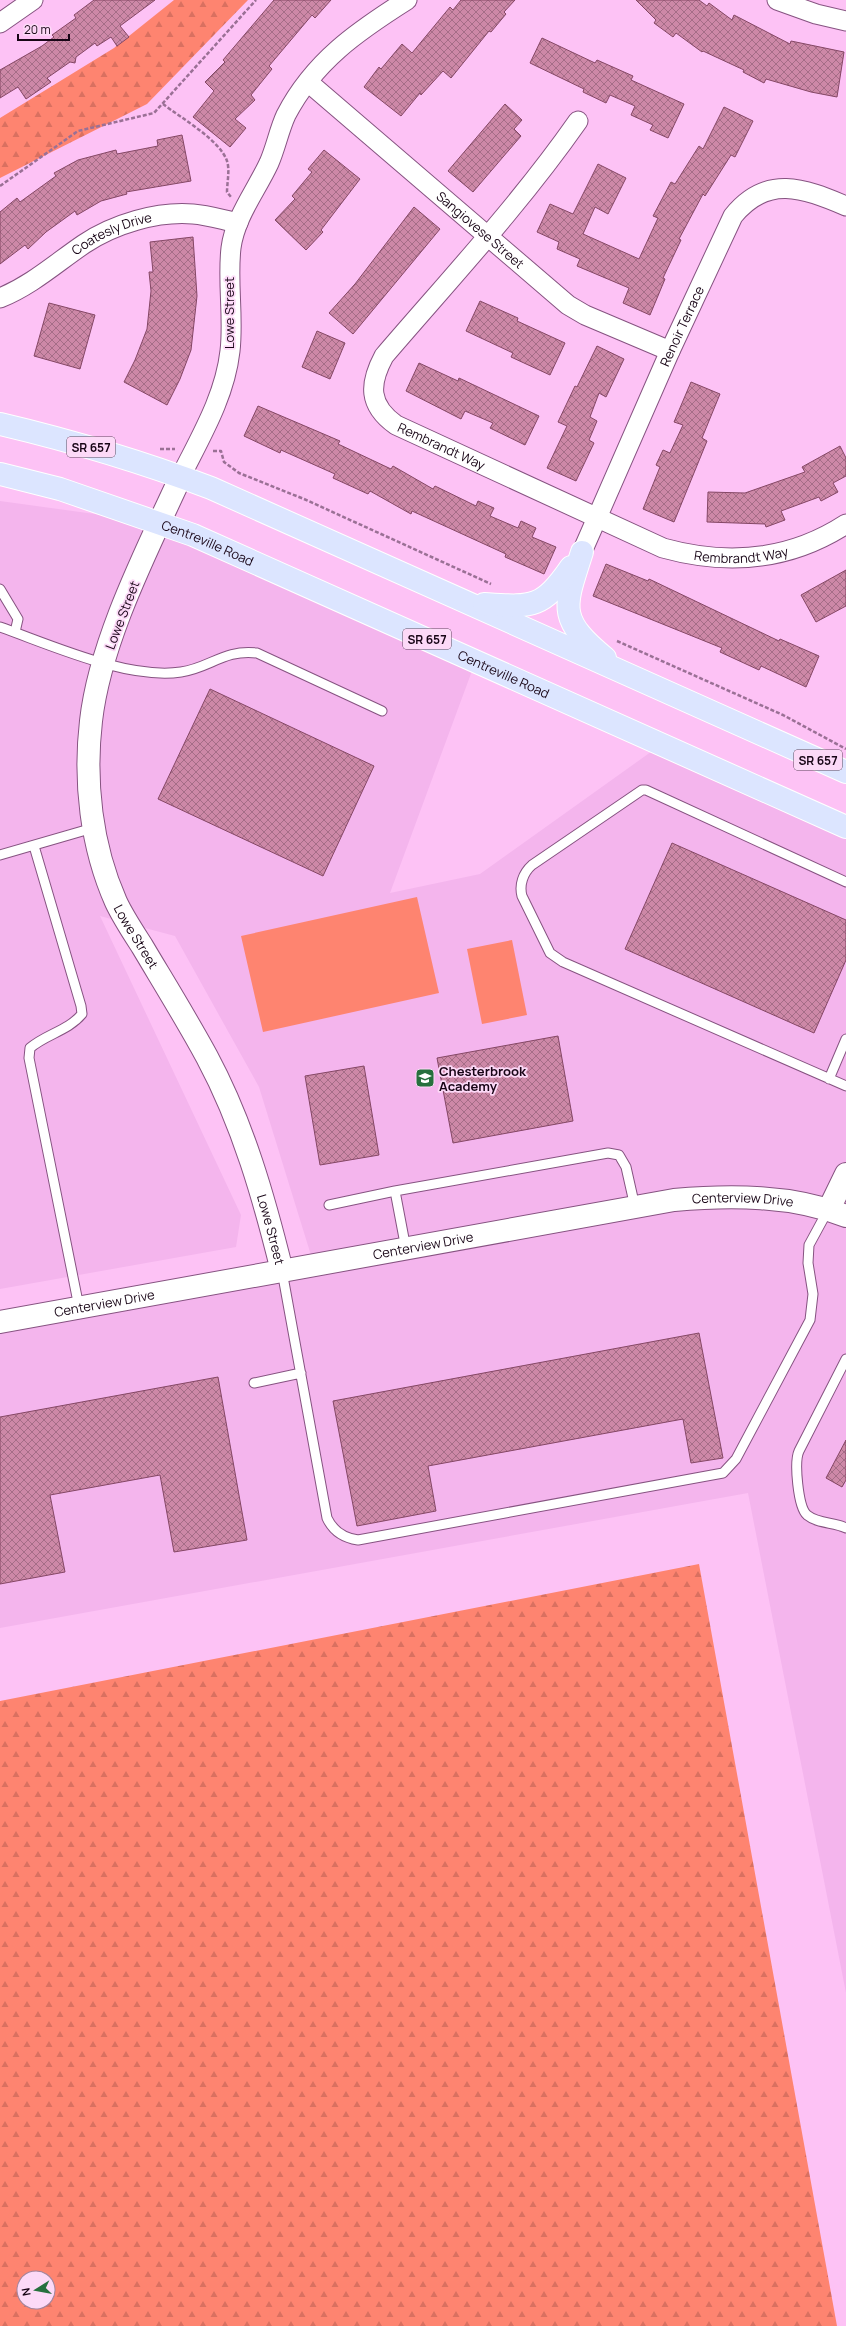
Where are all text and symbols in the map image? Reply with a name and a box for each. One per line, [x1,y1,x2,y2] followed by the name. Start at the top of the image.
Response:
[18,16,69,42] scale bar
[24,21,51,38] text: 20 m
[433,187,528,273] street label: Sangiovese Street
[68,208,154,259] street label: Coatesly Drive
[220,277,238,349] street label: Lowe Street
[655,283,708,369] street label: Renoir Terrace
[395,418,488,474] street label: Rembrandt Way
[67,437,115,457] road number: SR 657
[159,516,257,570] street label: Centreville Road
[693,542,790,567] street label: Rembrandt Way
[101,578,143,652] street label: Lowe Street
[403,629,451,649] road number: SR 657
[455,646,552,702] street label: Centreville Road
[794,750,842,770] road number: SR 657
[110,901,163,972] street label: Lowe Street
[439,1062,527,1095] place label: Chesterbrook Academy
[414,1067,436,1089] school or university icon: Chesterbrook Academy
[691,1188,795,1211] street label: Centerview Drive
[253,1192,289,1266] street label: Lowe Street
[371,1227,475,1263] street label: Centerview Drive
[53,1285,156,1321] street label: Centerview Drive
[16,2270,56,2310] north arrow
[18,2287,34,2297] text: N

